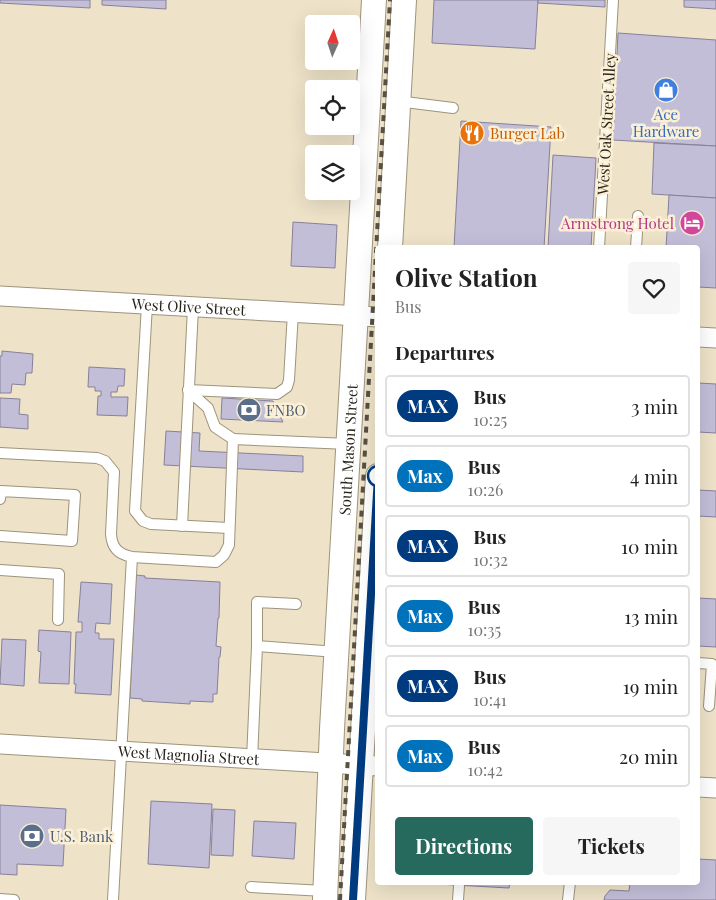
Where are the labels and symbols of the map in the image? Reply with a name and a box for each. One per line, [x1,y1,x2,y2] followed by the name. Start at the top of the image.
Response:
[305,15,360,70] north arrow
[592,52,620,197] street label: West Oak Street Alley
[653,77,679,103] shop icon: Ace Hardware
[633,104,699,141] place label: Ace Hardware
[459,120,485,146] restaurant icon: Burger Lab
[490,123,565,143] place label: Burger Lab
[679,210,705,236] hotel icon: Armstrong Hotel
[560,213,674,233] place label: Armstrong Hotel
[130,293,247,320] street label: West Olive Street
[334,383,362,516] street label: South Mason Street
[236,397,262,423] bank icon: FNBO
[266,400,306,420] place label: FNBO
[367,465,389,487] unlabelled marker
[117,741,260,769] street label: West Magnolia Street
[19,823,45,849] bank icon: U.S. Bank
[50,826,114,846] place label: U.S. Bank

